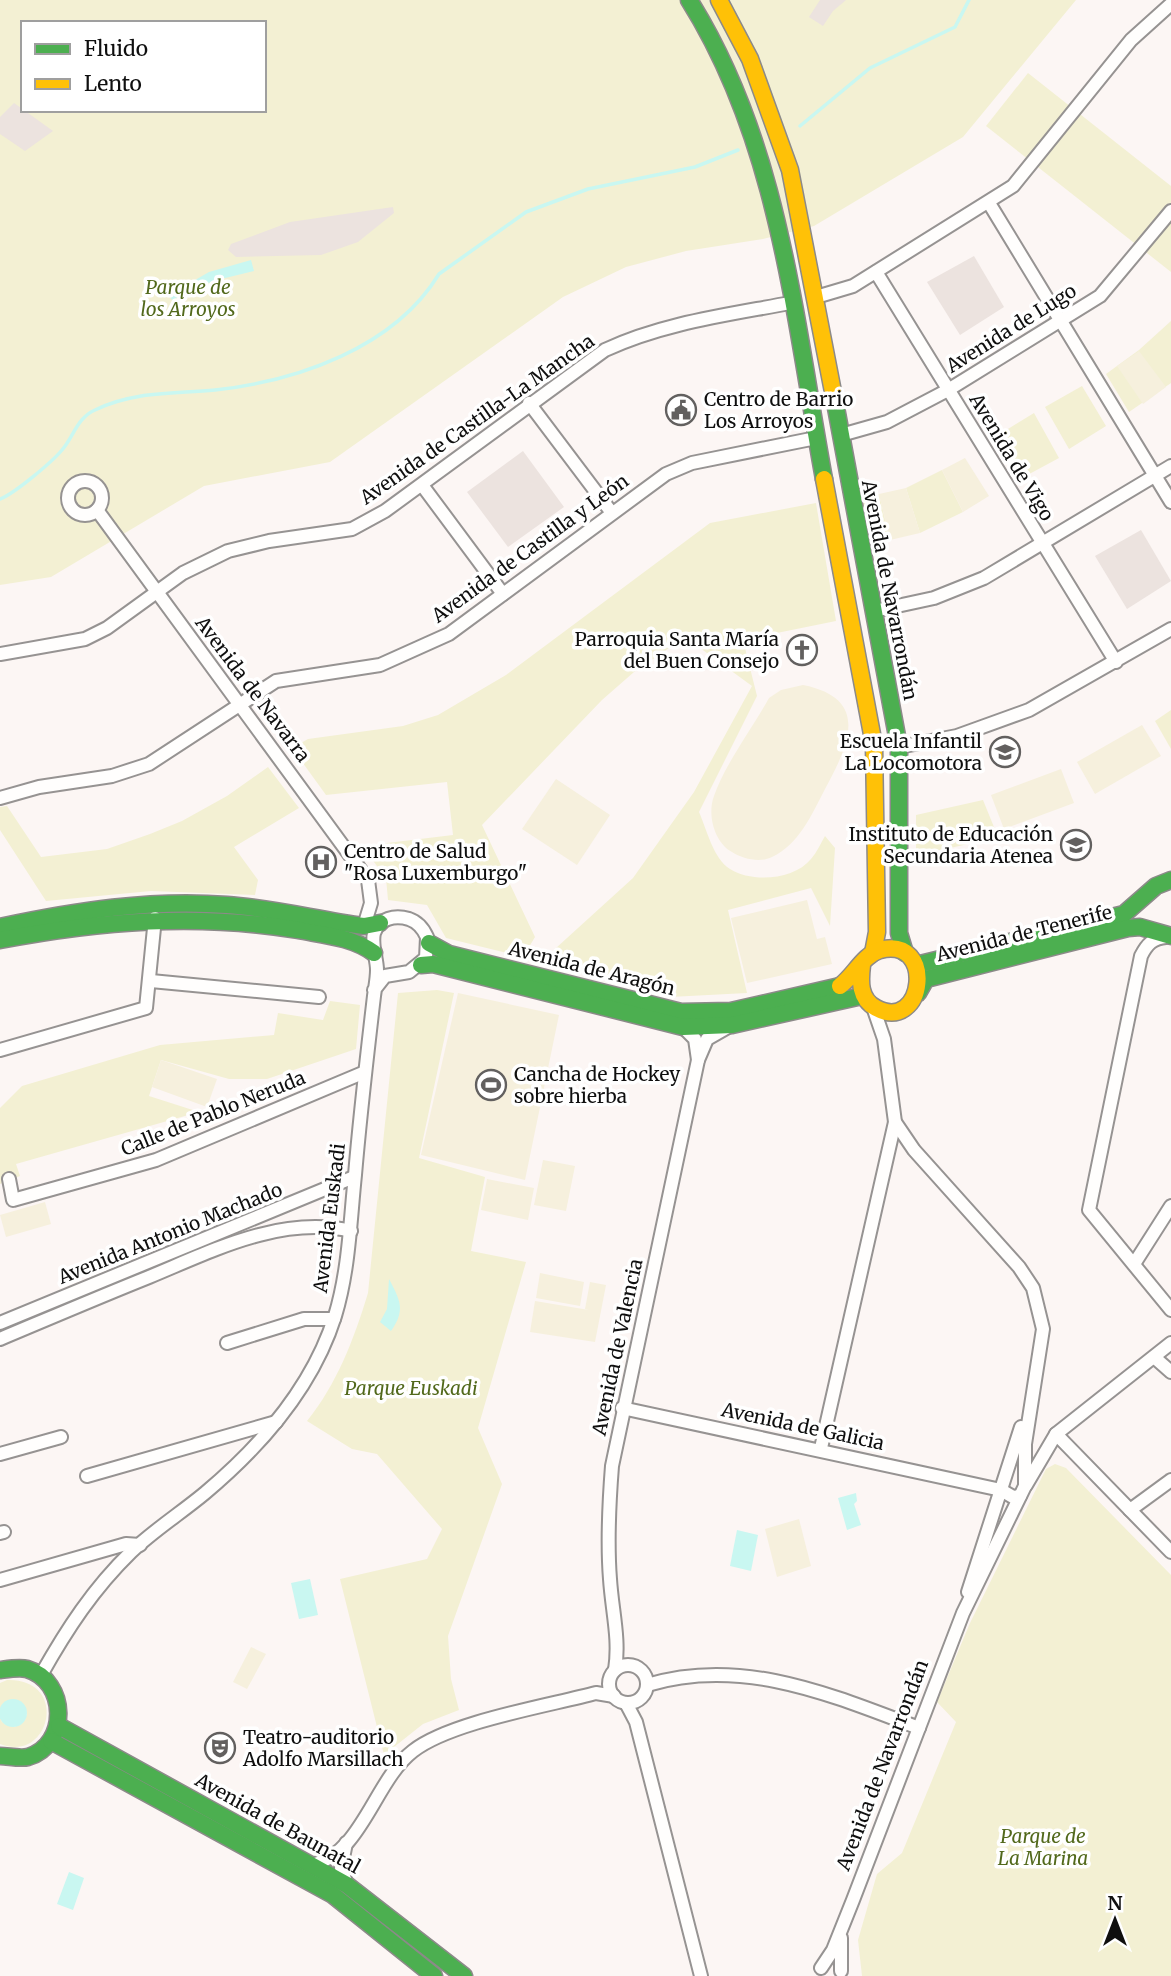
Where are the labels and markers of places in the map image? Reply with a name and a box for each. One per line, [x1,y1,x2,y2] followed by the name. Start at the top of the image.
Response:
[704,387,853,433] place label: Centro de Barrio Los Arroyos
[664,393,698,427] public building icon: Centro de Barrio Los Arroyos
[575,627,779,673] place label: Parroquia Santa María del Buen Consejo
[785,633,819,667] church icon: Parroquia Santa María del Buen Consejo
[840,729,982,775] place label: Escuela Infantil La Locomotora
[988,735,1022,769] school or university icon: Escuela Infantil La Locomotora
[849,822,1053,868] place label: Instituto de Educación Secundaria Atenea
[1059,828,1093,862] school or university icon: Instituto de Educación Secundaria Atenea
[344,839,527,885] place label: Centro de Salud "Rosa Luxemburgo"
[304,845,338,879] hospital icon: Centro de Salud "Rosa Luxemburgo"
[514,1062,680,1108] place label: Cancha de Hockey sobre hierba
[474,1068,508,1102] sports icon: Cancha de Hockey sobre hierba
[242,1725,404,1771] place label: Teatro-auditorio Adolfo Marsillach
[203,1731,237,1765] theatre icon: Teatro-auditorio Adolfo Marsillach

